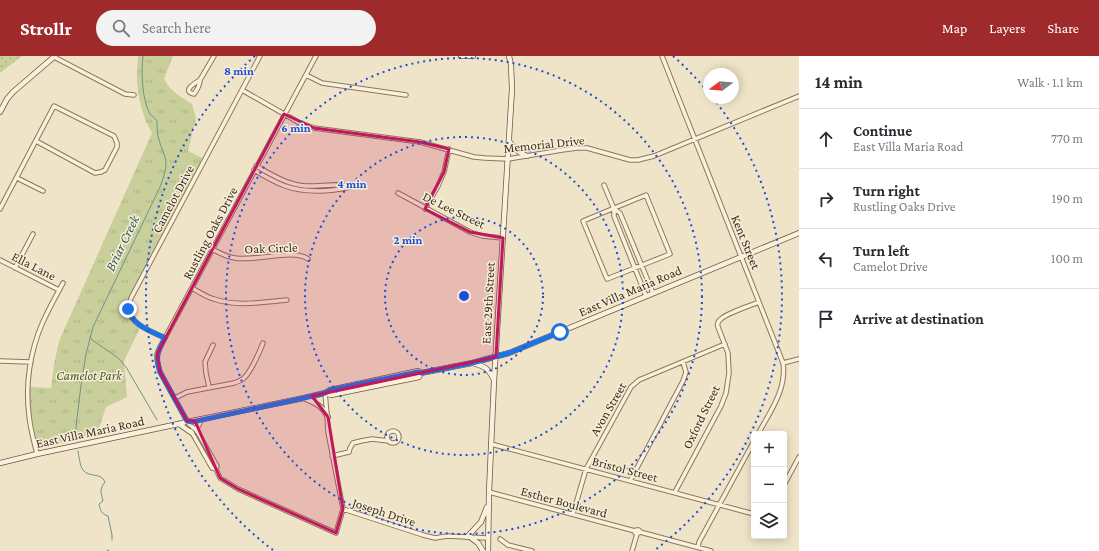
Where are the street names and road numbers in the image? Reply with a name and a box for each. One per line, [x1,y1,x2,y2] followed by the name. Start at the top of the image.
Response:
[503,132,586,156] street label: Memorial Drive
[149,162,197,235] street label: Camelot Drive
[179,184,241,282] street label: Rustling Oaks Drive
[420,188,488,232] street label: De Lee Street
[728,213,764,272] street label: Kent Street
[244,240,298,256] street label: Oak Circle
[9,249,59,284] street label: Ella Lane
[478,261,498,344] street label: East 29th Street
[576,262,684,319] street label: East Villa Maria Road
[587,379,630,438] street label: Avon Street
[679,382,723,451] street label: Oxford Street
[34,413,146,451] street label: East Villa Maria Road
[591,453,660,485] street label: Bristol Street
[519,483,609,521] street label: Esther Boulevard
[350,494,418,529] street label: Joseph Drive

